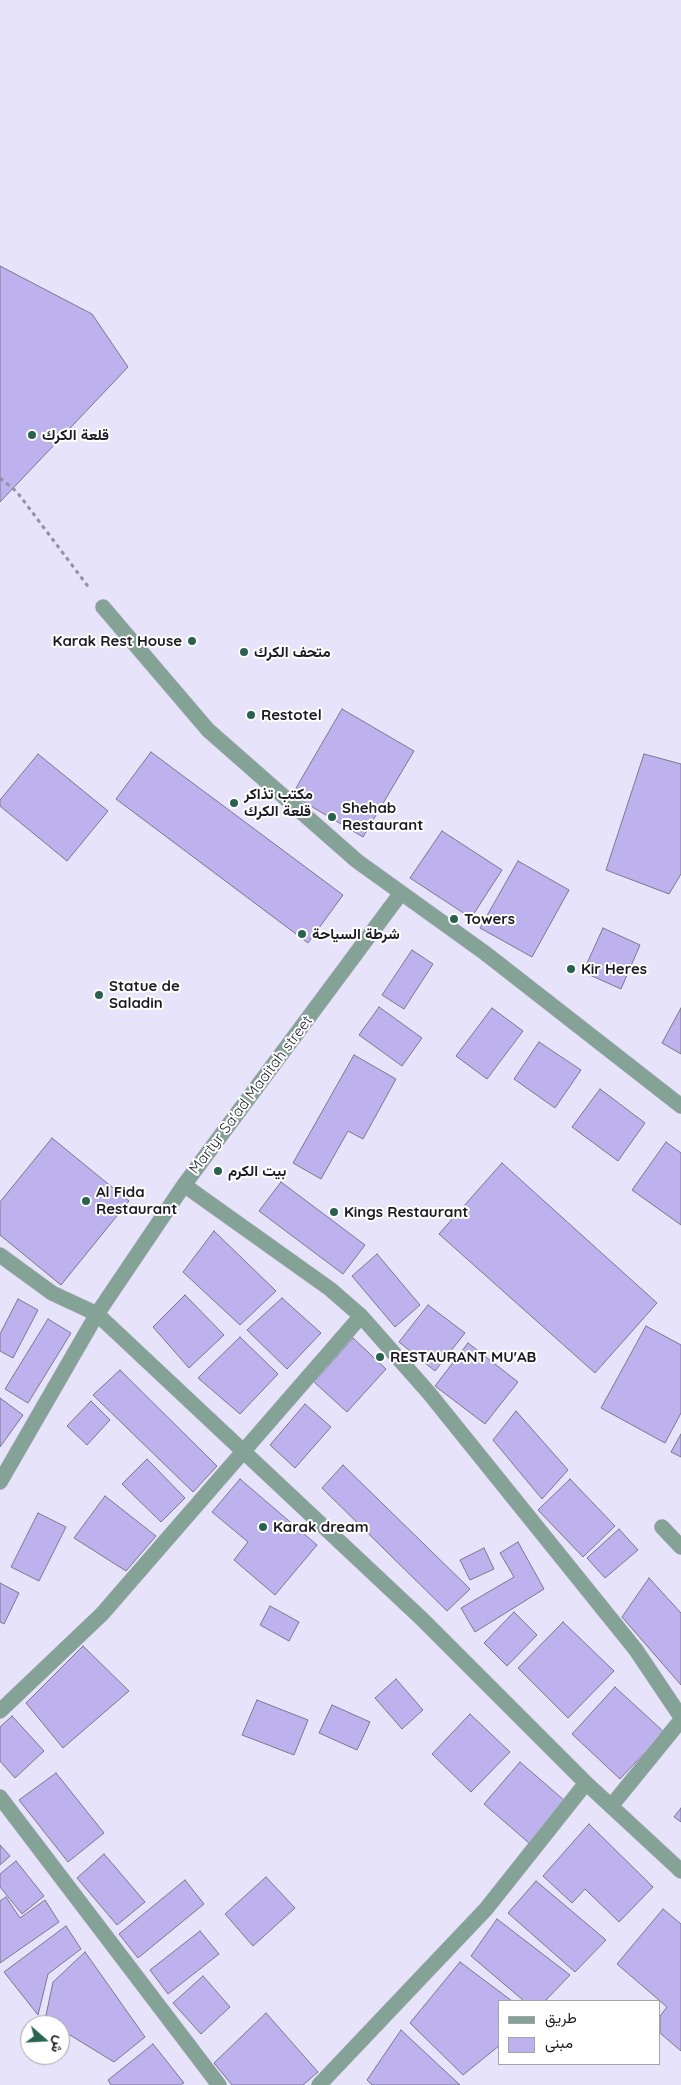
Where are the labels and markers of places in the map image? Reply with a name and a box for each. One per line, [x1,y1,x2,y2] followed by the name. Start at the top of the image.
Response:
[42,426,109,444] place label: قلعة الكرك
[26,429,38,441] marker: قلعة الكرك
[53,632,182,650] place label: Karak Rest House
[186,635,198,647] marker: Karak Rest House
[254,643,331,661] place label: متحف الكرك
[238,646,250,658] marker: متحف الكرك
[261,706,322,724] place label: Restotel
[245,709,257,721] marker: Restotel
[244,785,313,820] place label: مكتب تذاكر قلعة الكرك
[228,797,240,809] marker: مكتب تذاكر قلعة الكرك
[342,799,423,834] place label: Shehab Restaurant
[326,811,338,823] marker: Shehab Restaurant
[464,910,515,928] place label: Towers
[448,913,460,925] marker: Towers
[312,925,400,943] place label: شرطة السياحة
[296,928,308,940] marker: شرطة السياحة
[581,960,647,978] place label: Kir Heres
[565,963,577,975] marker: Kir Heres
[109,977,180,1012] place label: Statue de Saladin
[93,989,105,1001] marker: Statue de Saladin
[228,1162,286,1180] place label: بيت الكرم
[212,1165,224,1177] marker: بيت الكرم
[96,1183,177,1218] place label: Al Fida Restaurant
[80,1195,92,1207] marker: Al Fida Restaurant
[344,1203,468,1221] place label: Kings Restaurant
[328,1206,340,1218] marker: Kings Restaurant
[390,1348,536,1366] place label: RESTAURANT MU'AB
[374,1351,386,1363] marker: RESTAURANT MU'AB
[273,1518,368,1536] place label: Karak dream
[257,1521,269,1533] marker: Karak dream

